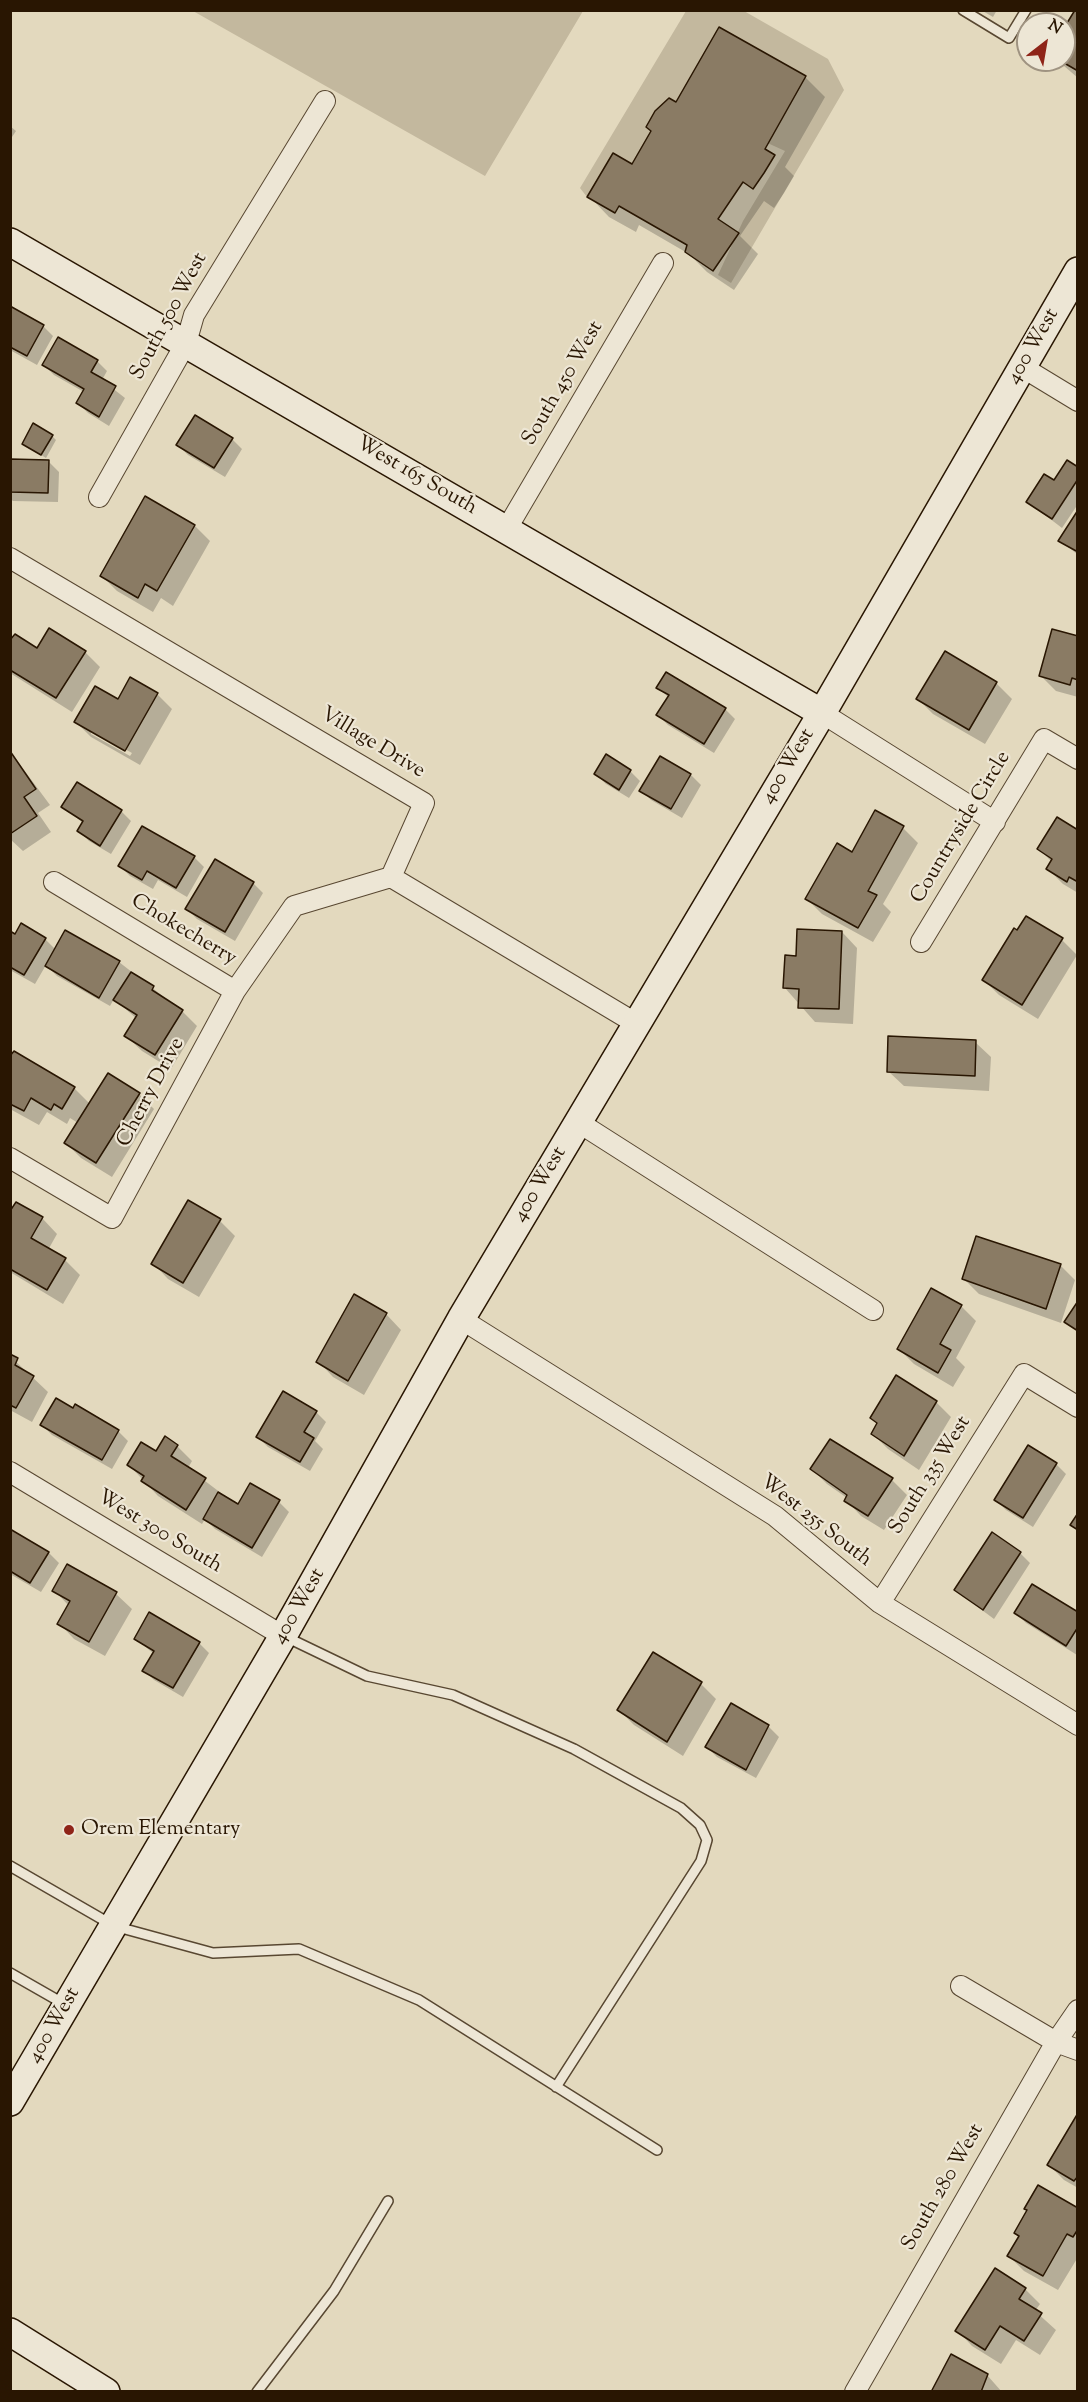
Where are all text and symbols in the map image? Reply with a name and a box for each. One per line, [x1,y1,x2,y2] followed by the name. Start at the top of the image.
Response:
[1016,12,1076,72] north arrow
[1043,15,1066,41] text: N
[126,249,214,385] street label: South 500 West
[1002,305,1066,389] street label: 400 West
[518,317,610,451] street label: South 450 West
[351,432,481,522] street label: West 165 South
[315,703,429,785] street label: Village Drive
[757,725,821,809] street label: 400 West
[907,747,1017,909] street label: Countryside Circle
[126,890,240,972] street label: Chokecherry
[113,1034,191,1152] street label: Cherry Drive
[509,1143,573,1227] street label: 400 West
[884,1412,978,1540] street label: South 335 West
[754,1470,876,1574] street label: West 255 South
[92,1486,226,1580] street label: West 300 South
[268,1565,332,1649] street label: 400 West
[81,1817,241,1843] place label: Orem Elementary
[62,1823,76,1837] marker: Orem Elementary
[23,1984,87,2068] street label: 400 West
[897,2120,991,2256] street label: South 280 West

